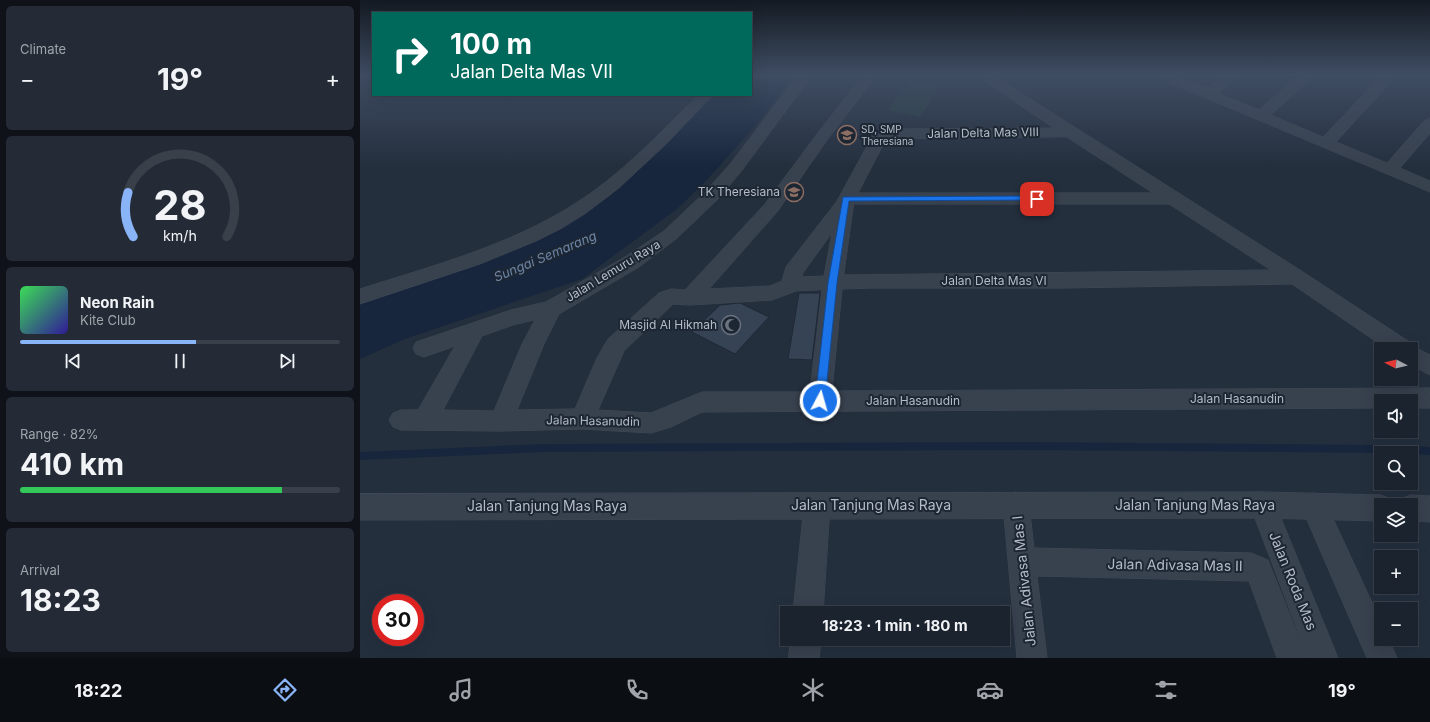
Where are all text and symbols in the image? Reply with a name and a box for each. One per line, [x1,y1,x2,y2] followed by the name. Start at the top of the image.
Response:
[450,27,532,61] text: 100 m
[384,28,436,80] icon: right
[20,41,66,57] text: Climate
[157,61,203,97] text: 19°
[450,61,613,82] text: Jalan Delta Mas VII
[20,66,35,92] text: −
[325,66,340,92] text: +
[861,123,913,147] place label: SD, SMP Theresiana
[836,124,858,146] school or university icon: SD, SMP Theresiana
[927,124,1039,141] street label: Jalan Delta Mas VIII
[153,179,207,229] text: 28
[783,181,805,203] school or university icon: TK Theresiana
[1020,182,1054,216] pin
[698,184,780,199] place label: TK Theresiana
[1026,188,1048,210] icon: arrive
[163,226,197,243] text: km/h
[491,227,599,285] water label: Sungai Semarang
[563,236,663,305] street label: Jalan Lemuru Raya
[941,273,1047,288] street label: Jalan Delta Mas VI
[80,293,154,312] text: Neon Rain
[80,312,136,328] text: Kite Club
[720,314,742,336] mosque icon: Masjid Al Hikmah
[619,317,717,332] place label: Masjid Al Hikmah
[1374,342,1418,386] north arrow
[1374,342,1418,646] map controls
[62,350,84,372] icon: previous
[169,350,191,372] icon: pause
[276,350,298,372] icon: next
[799,380,841,422] position arrow
[1190,391,1284,406] street label: Jalan Hasanudin
[866,393,960,408] street label: Jalan Hasanudin
[1374,394,1418,438] button: sound
[546,412,640,429] street label: Jalan Hasanudin
[20,426,99,442] text: Range · 82%
[20,446,124,482] text: 410 km
[1374,446,1418,490] button: search
[791,496,951,513] street label: Jalan Tanjung Mas Raya
[1115,496,1275,513] street label: Jalan Tanjung Mas Raya
[467,497,627,514] street label: Jalan Tanjung Mas Raya
[1374,498,1418,542] button: layers
[1008,515,1039,647] street label: Jalan Adivasa Mas I
[1266,529,1321,633] street label: Jalan Roda Mas
[1374,550,1418,594] button: +
[1107,555,1243,574] street label: Jalan Adivasa Mas II
[20,562,60,578] text: Arrival
[20,582,101,618] text: 18:23
[372,594,424,646] speed limit sign: 30
[1374,602,1418,646] button: −
[822,616,968,635] text: 18:23 · 1 min · 180 m
[271,676,299,704] icon: directions
[447,676,475,704] icon: music
[623,676,651,704] icon: phone
[799,676,827,704] icon: climate
[976,676,1004,704] icon: car
[1152,676,1180,704] icon: filters
[74,680,122,701] text: 18:22
[1328,680,1356,701] text: 19°

